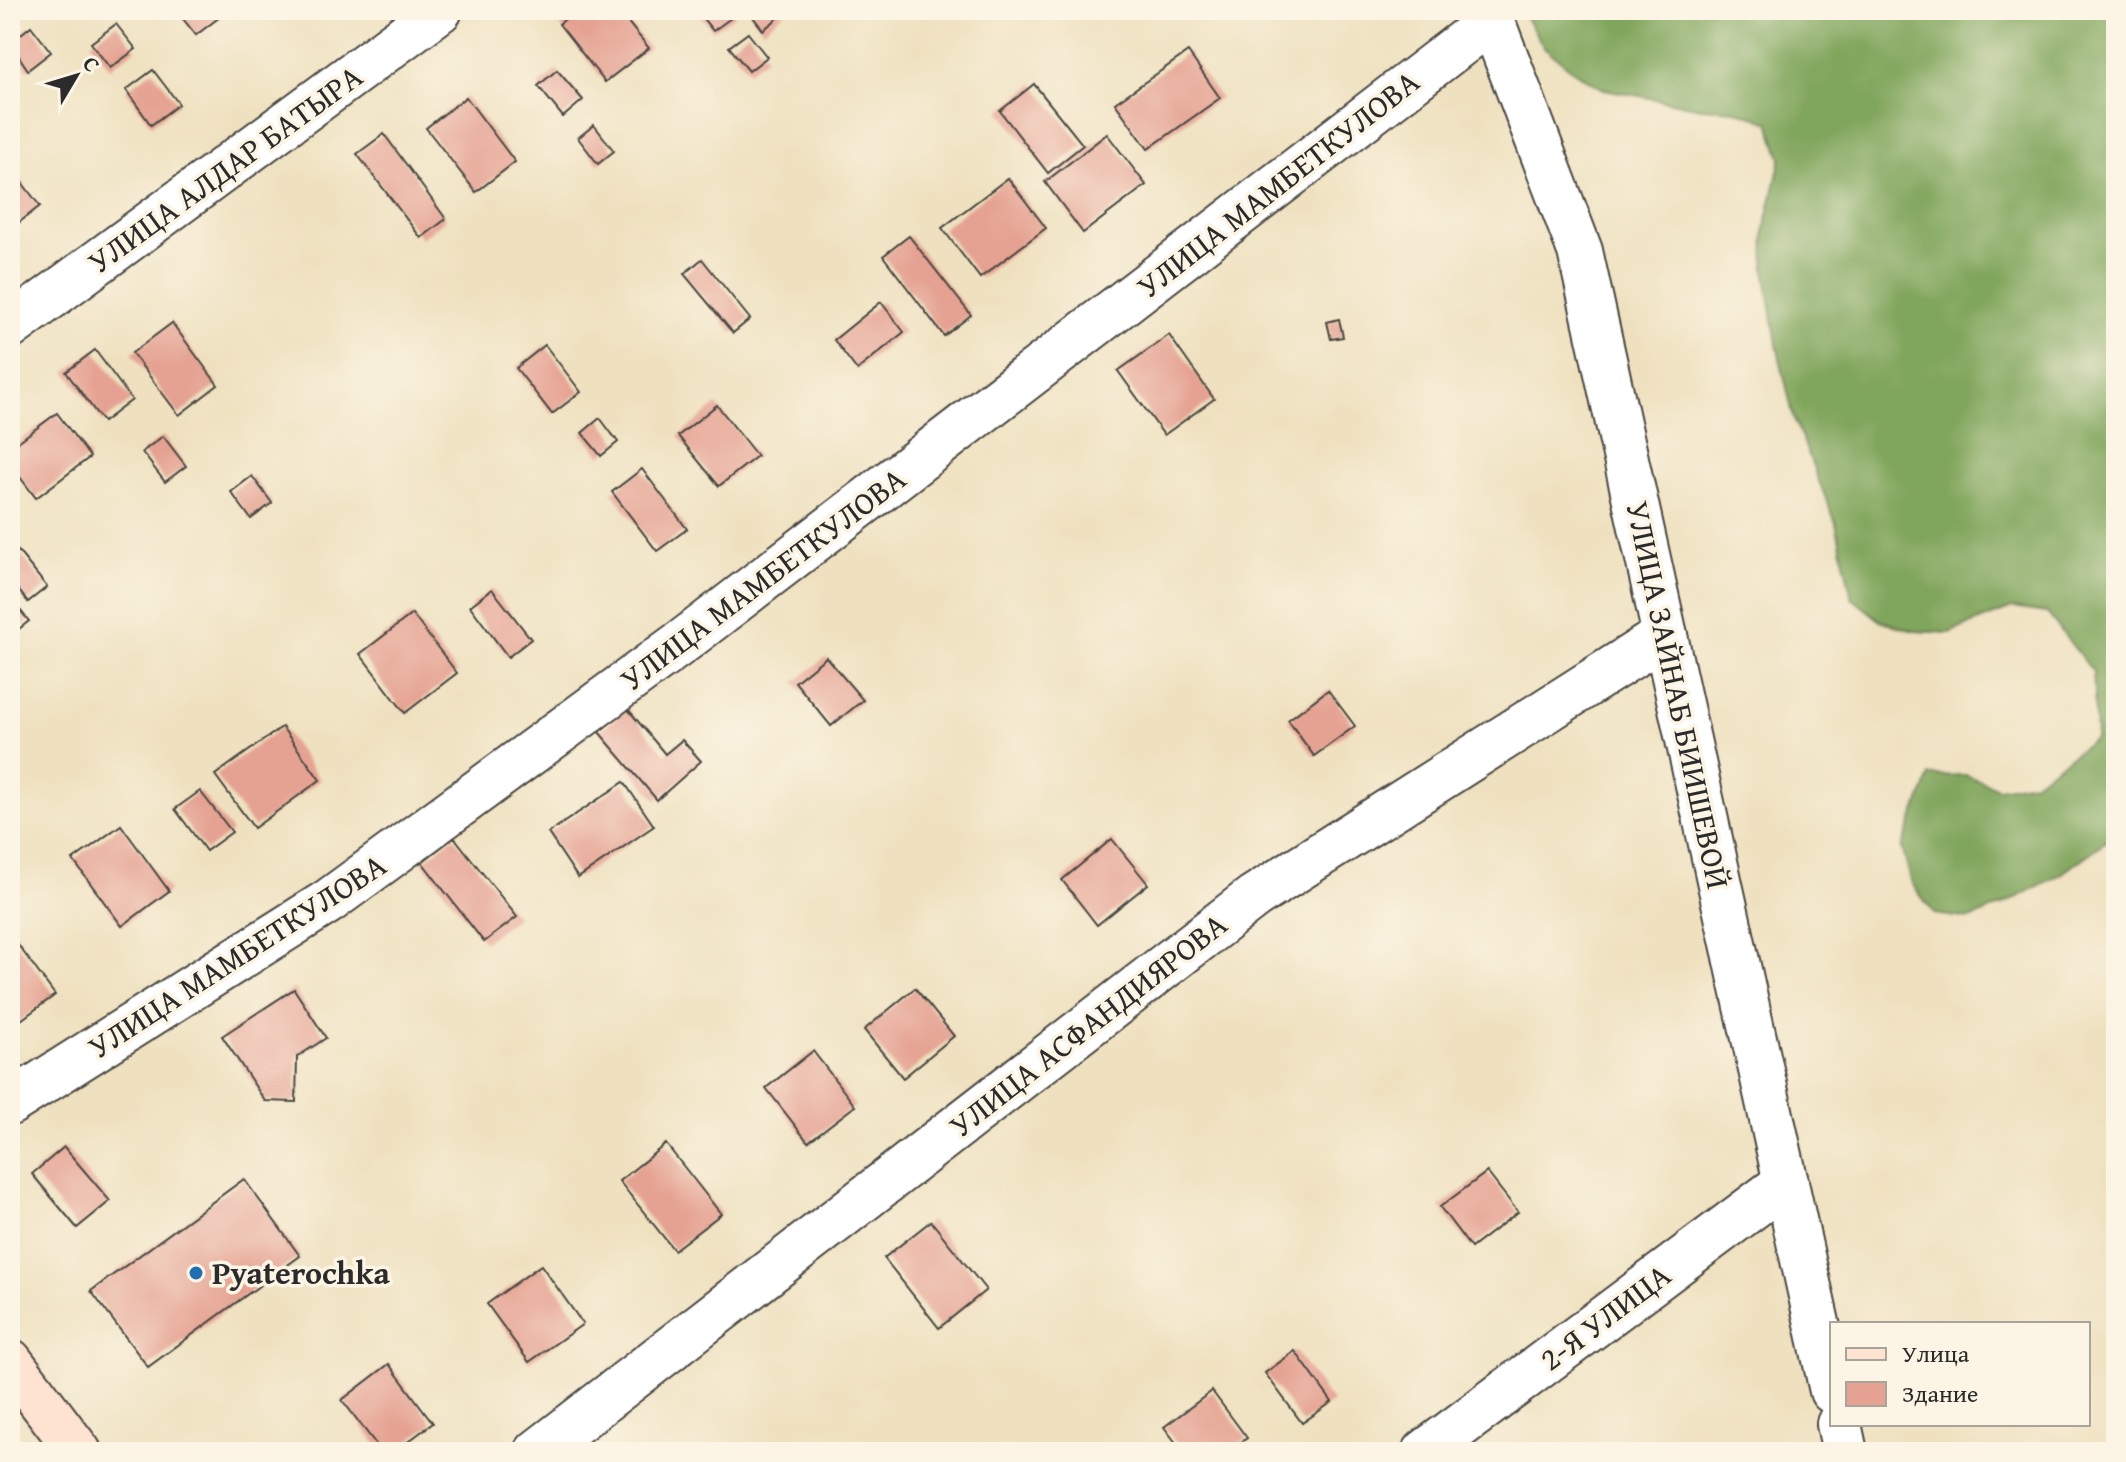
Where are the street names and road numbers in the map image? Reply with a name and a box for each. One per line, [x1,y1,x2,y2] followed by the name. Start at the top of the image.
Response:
[78,53,372,284] street label: УЛИЦА АЛДАР БАТЫРА
[1127,58,1429,309] street label: УЛИЦА МАМБЕТКУЛОВА
[610,455,916,702] street label: УЛИЦА МАМБЕТКУЛОВА
[1614,497,1743,893] street label: УЛИЦА ЗАЙНАБ БИИШЕВОЙ
[78,841,395,1070] street label: УЛИЦА МАМБЕТКУЛОВА
[939,901,1237,1148] street label: УЛИЦА АСФАНДИЯРОВА
[1529,1251,1681,1382] street label: 2-Я УЛИЦА

